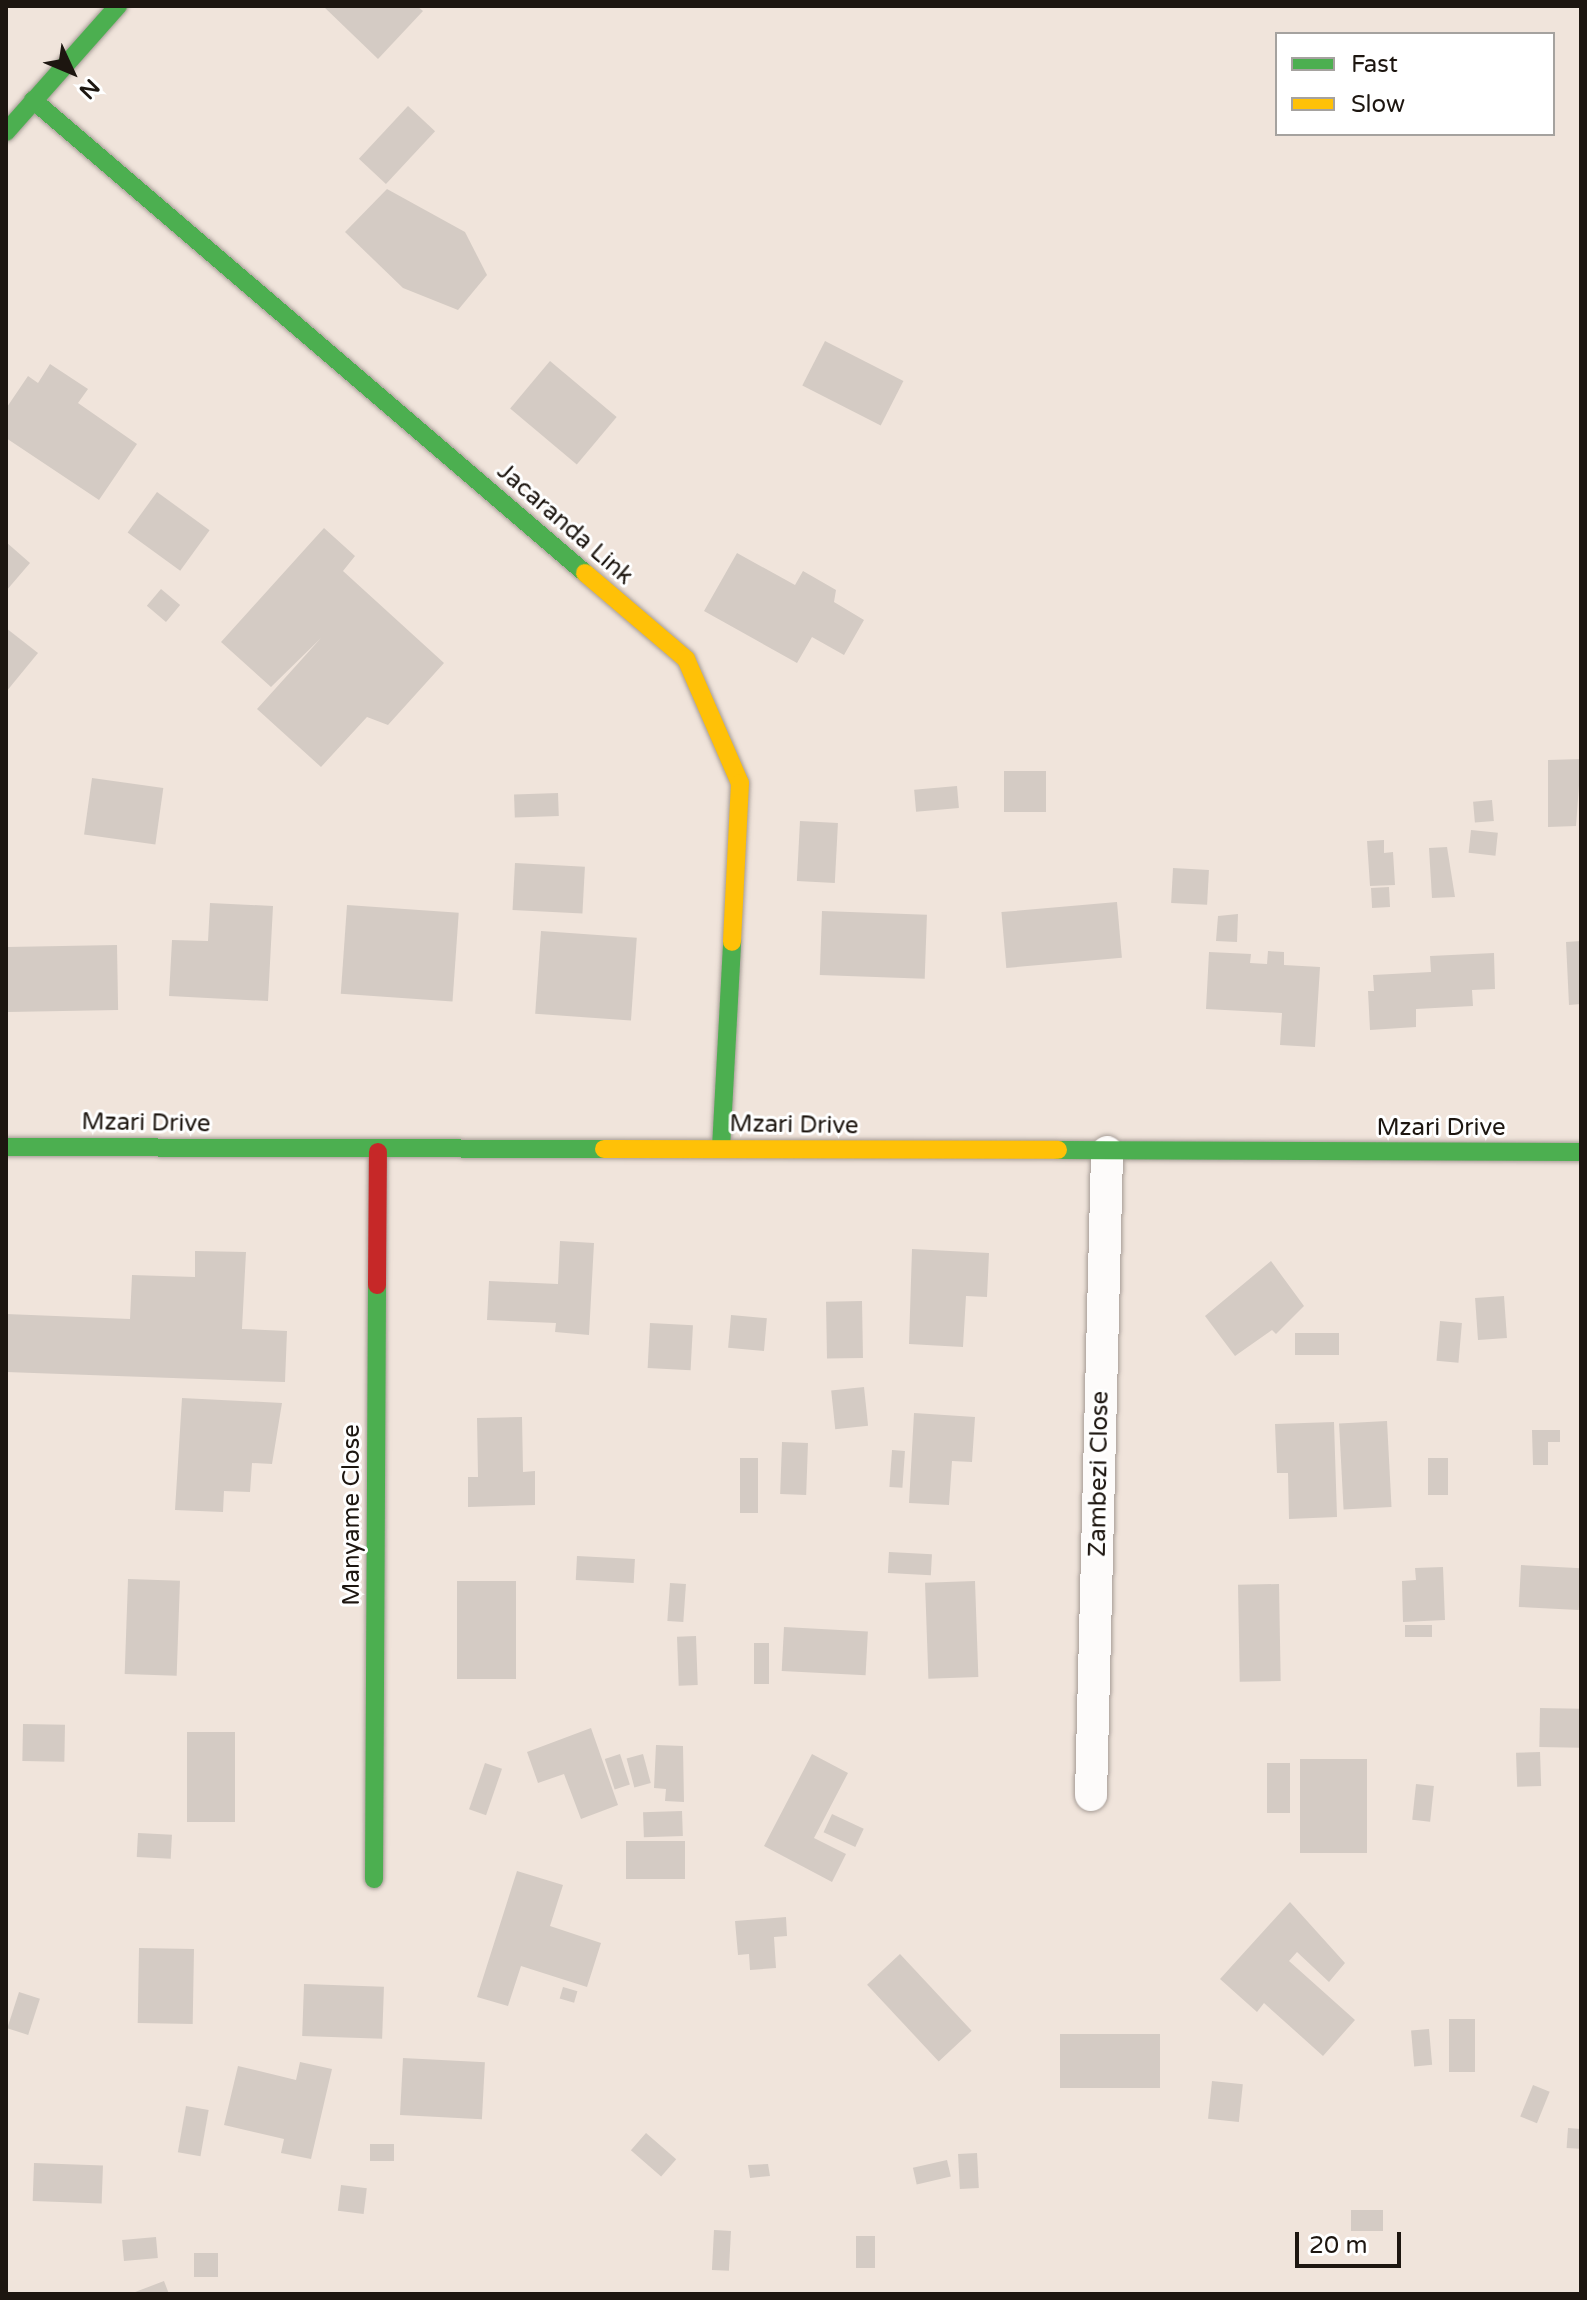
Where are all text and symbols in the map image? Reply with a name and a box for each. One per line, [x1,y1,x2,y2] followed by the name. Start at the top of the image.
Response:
[32,32,112,112] north arrow
[1275,32,1555,136] legend
[1351,50,1398,79] text: Fast
[74,73,105,104] text: N
[1351,90,1405,119] text: Slow
[491,457,639,591] street label: Jacaranda Link
[81,1107,211,1139] street label: Mzari Drive
[729,1109,859,1141] street label: Mzari Drive
[1376,1114,1506,1142] street label: Mzari Drive
[1083,1391,1115,1557] street label: Zambezi Close
[338,1424,366,1606] street label: Manyame Close
[1299,2216,1405,2266] scale bar
[1309,2231,1367,2260] text: 20 m

